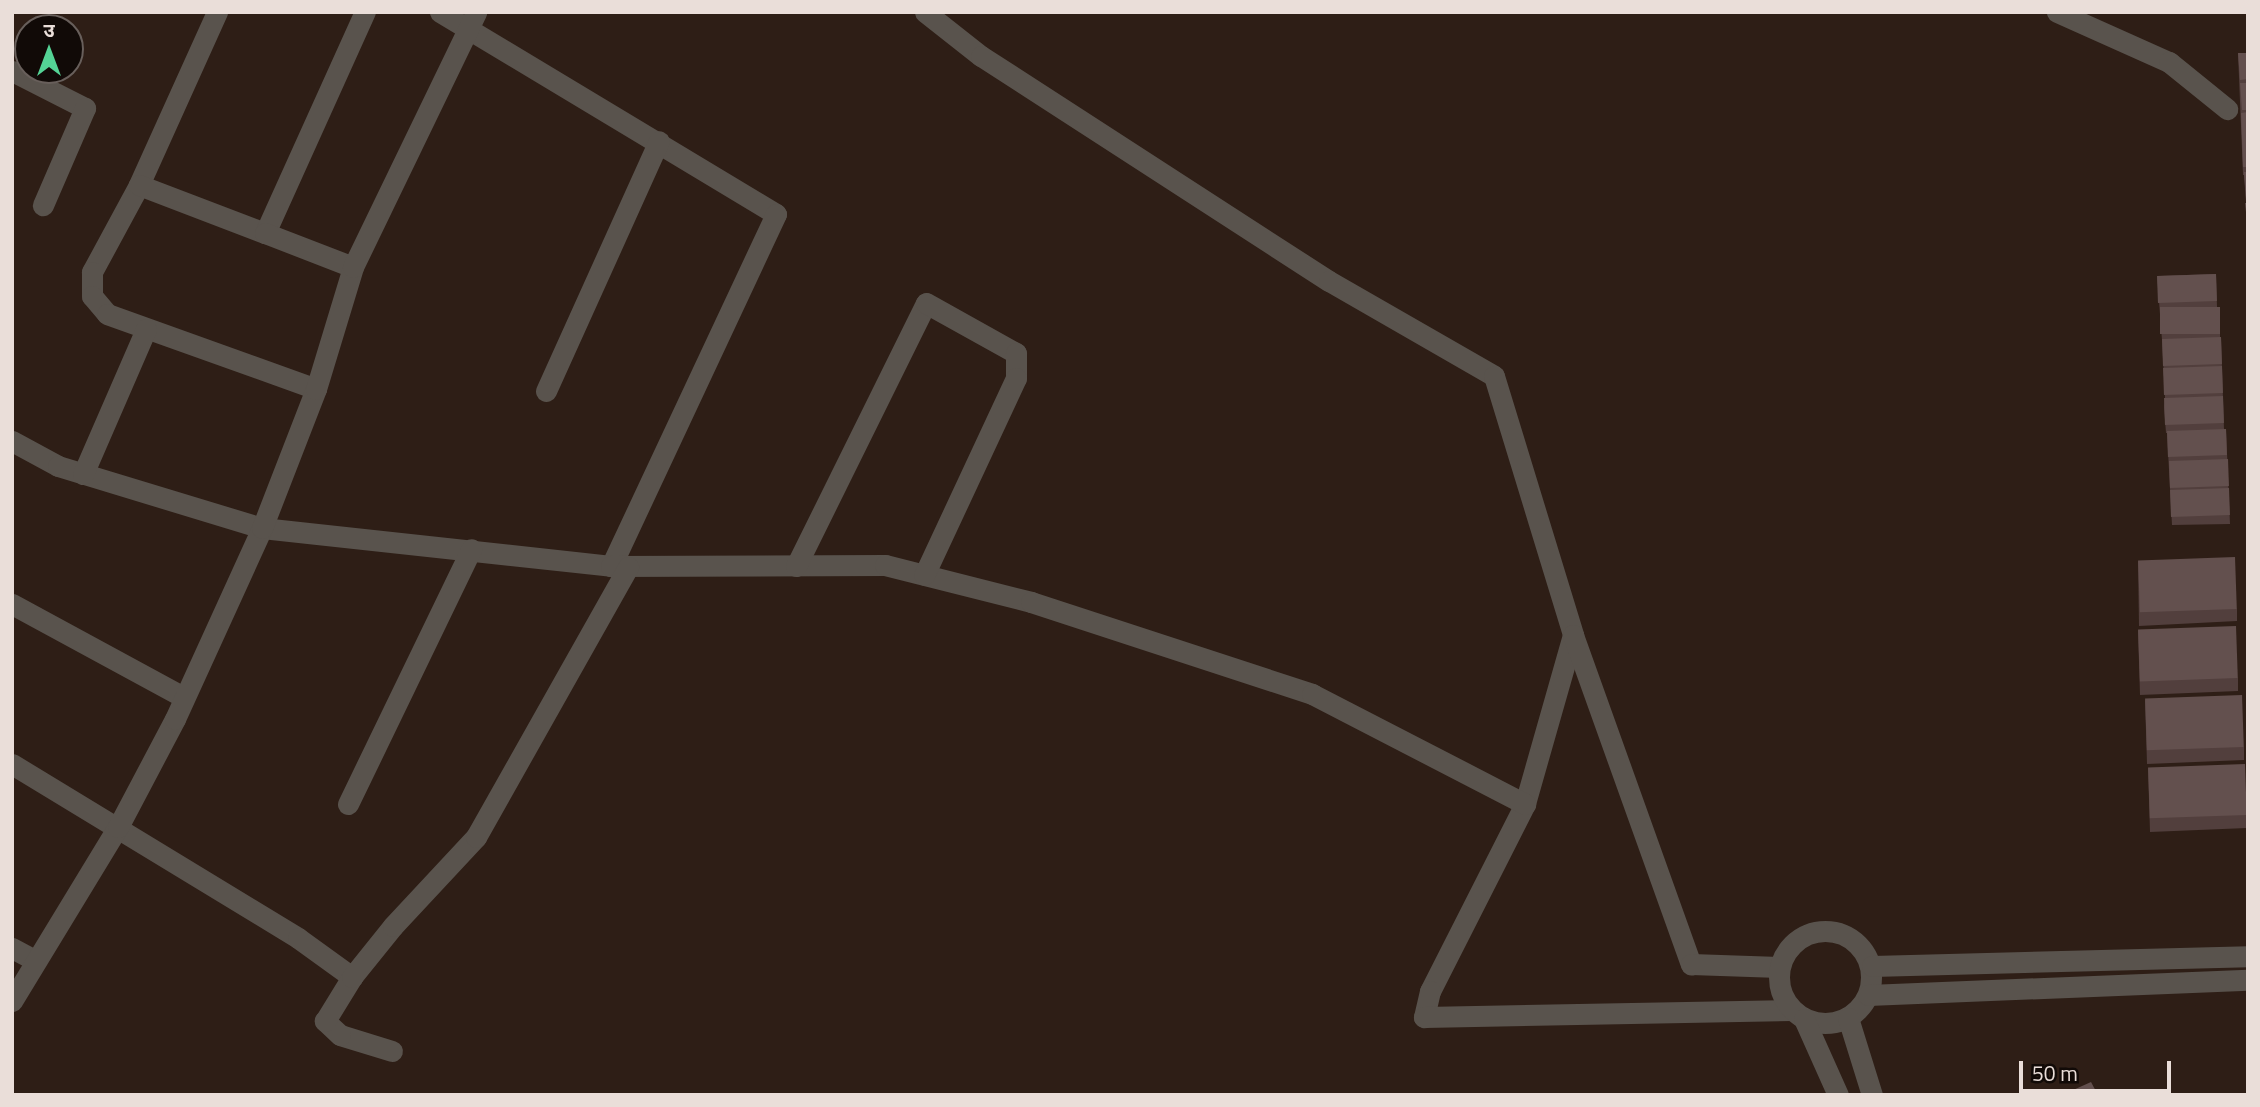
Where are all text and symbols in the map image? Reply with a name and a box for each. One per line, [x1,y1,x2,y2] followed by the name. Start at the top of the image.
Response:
[14,14,84,84] north arrow
[43,15,55,44] text: उ
[2022,1048,2174,1092] scale bar
[2032,1057,2078,1089] text: 50 m

